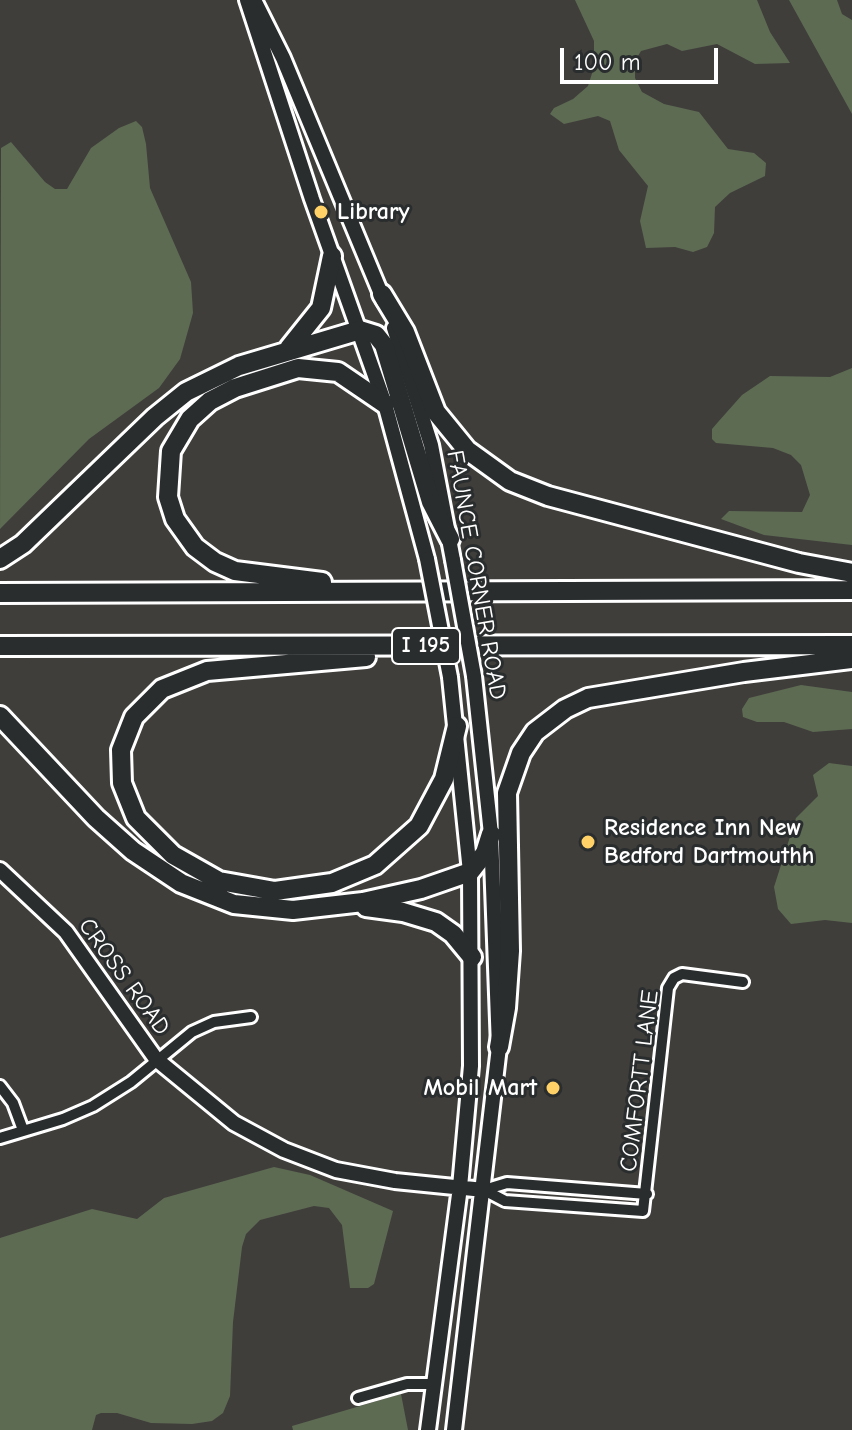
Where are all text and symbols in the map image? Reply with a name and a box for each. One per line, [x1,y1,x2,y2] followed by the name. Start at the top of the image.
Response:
[564,32,722,82] scale bar
[574,48,641,76] text: 100 m
[337,198,410,226] place label: Library
[312,203,330,221] marker: Library
[440,448,512,702] street label: FAUNCE CORNER ROAD
[392,628,460,664] road number: I 195
[604,814,814,870] place label: Residence Inn New Bedford Dartmouthh
[579,833,597,851] marker: Residence Inn New Bedford Dartmouthh
[72,913,176,1041] street label: CROSS ROAD
[615,988,665,1174] street label: COMFORTT LANE
[424,1074,537,1102] place label: Mobil Mart
[544,1079,562,1097] marker: Mobil Mart

